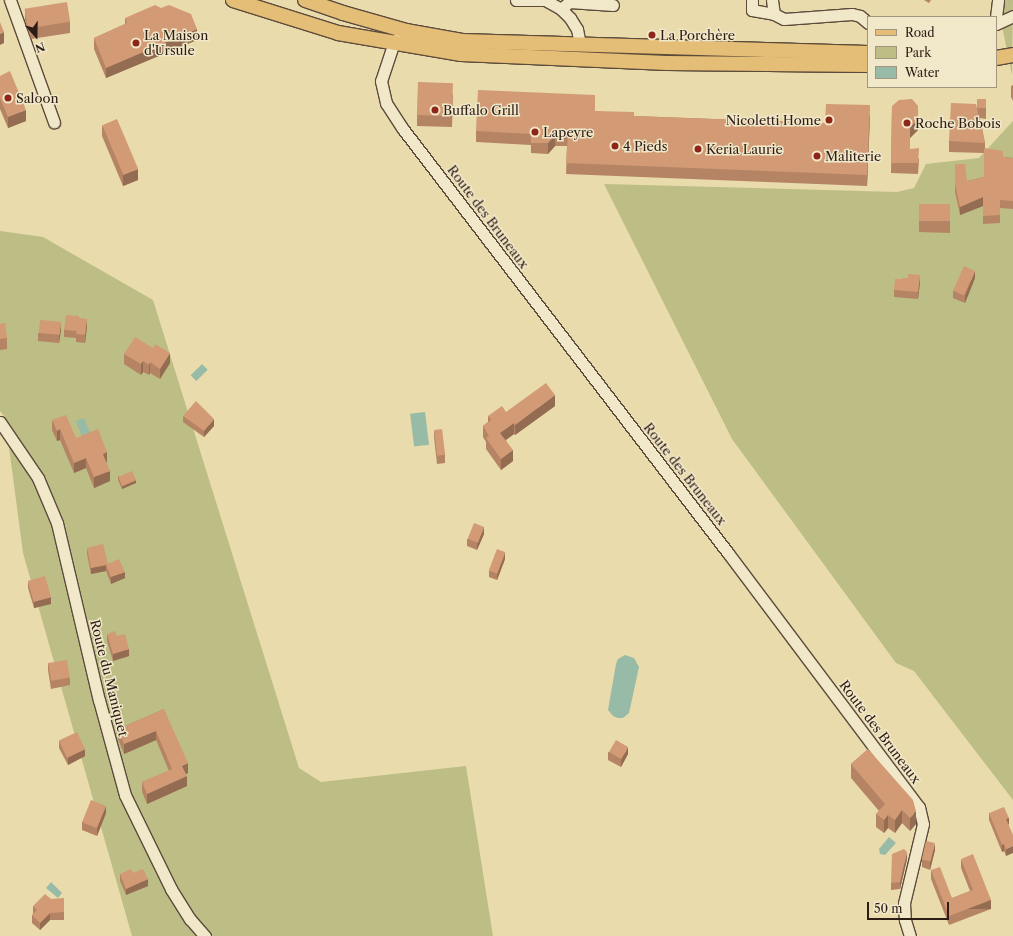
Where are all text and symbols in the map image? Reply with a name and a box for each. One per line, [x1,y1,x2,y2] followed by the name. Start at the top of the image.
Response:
[16,16,56,56] north arrow
[867,16,997,88] legend
[905,25,935,40] text: Road
[660,27,735,43] place label: La Porchère
[144,28,208,59] place label: La Maison d'Ursule
[647,30,657,40] marker: La Porchère
[131,38,141,48] marker: La Maison d'Ursule
[33,39,47,55] text: N
[905,45,931,60] text: Park
[905,65,939,80] text: Water
[16,90,59,106] place label: Saloon
[3,93,13,103] marker: Saloon
[443,102,519,118] place label: Buffalo Grill
[430,105,440,115] marker: Buffalo Grill
[726,112,821,128] place label: Nicoletti Home
[824,115,834,125] marker: Nicoletti Home
[915,115,1001,131] place label: Roche Bobois
[902,118,912,128] marker: Roche Bobois
[543,124,593,140] place label: Lapeyre
[530,127,540,137] marker: Lapeyre
[623,138,667,154] place label: 4 Pieds
[610,141,620,151] marker: 4 Pieds
[706,141,783,157] place label: Keria Laurie
[693,144,703,154] marker: Keria Laurie
[825,148,881,164] place label: Maliterie
[812,151,822,161] marker: Maliterie
[444,162,532,272] street label: Route des Bruneaux
[640,420,730,528] street label: Route des Bruneaux
[87,618,131,738] street label: Route du Maniquet
[836,677,924,787] street label: Route des Bruneaux
[869,894,951,920] scale bar
[874,901,903,916] text: 50 m

